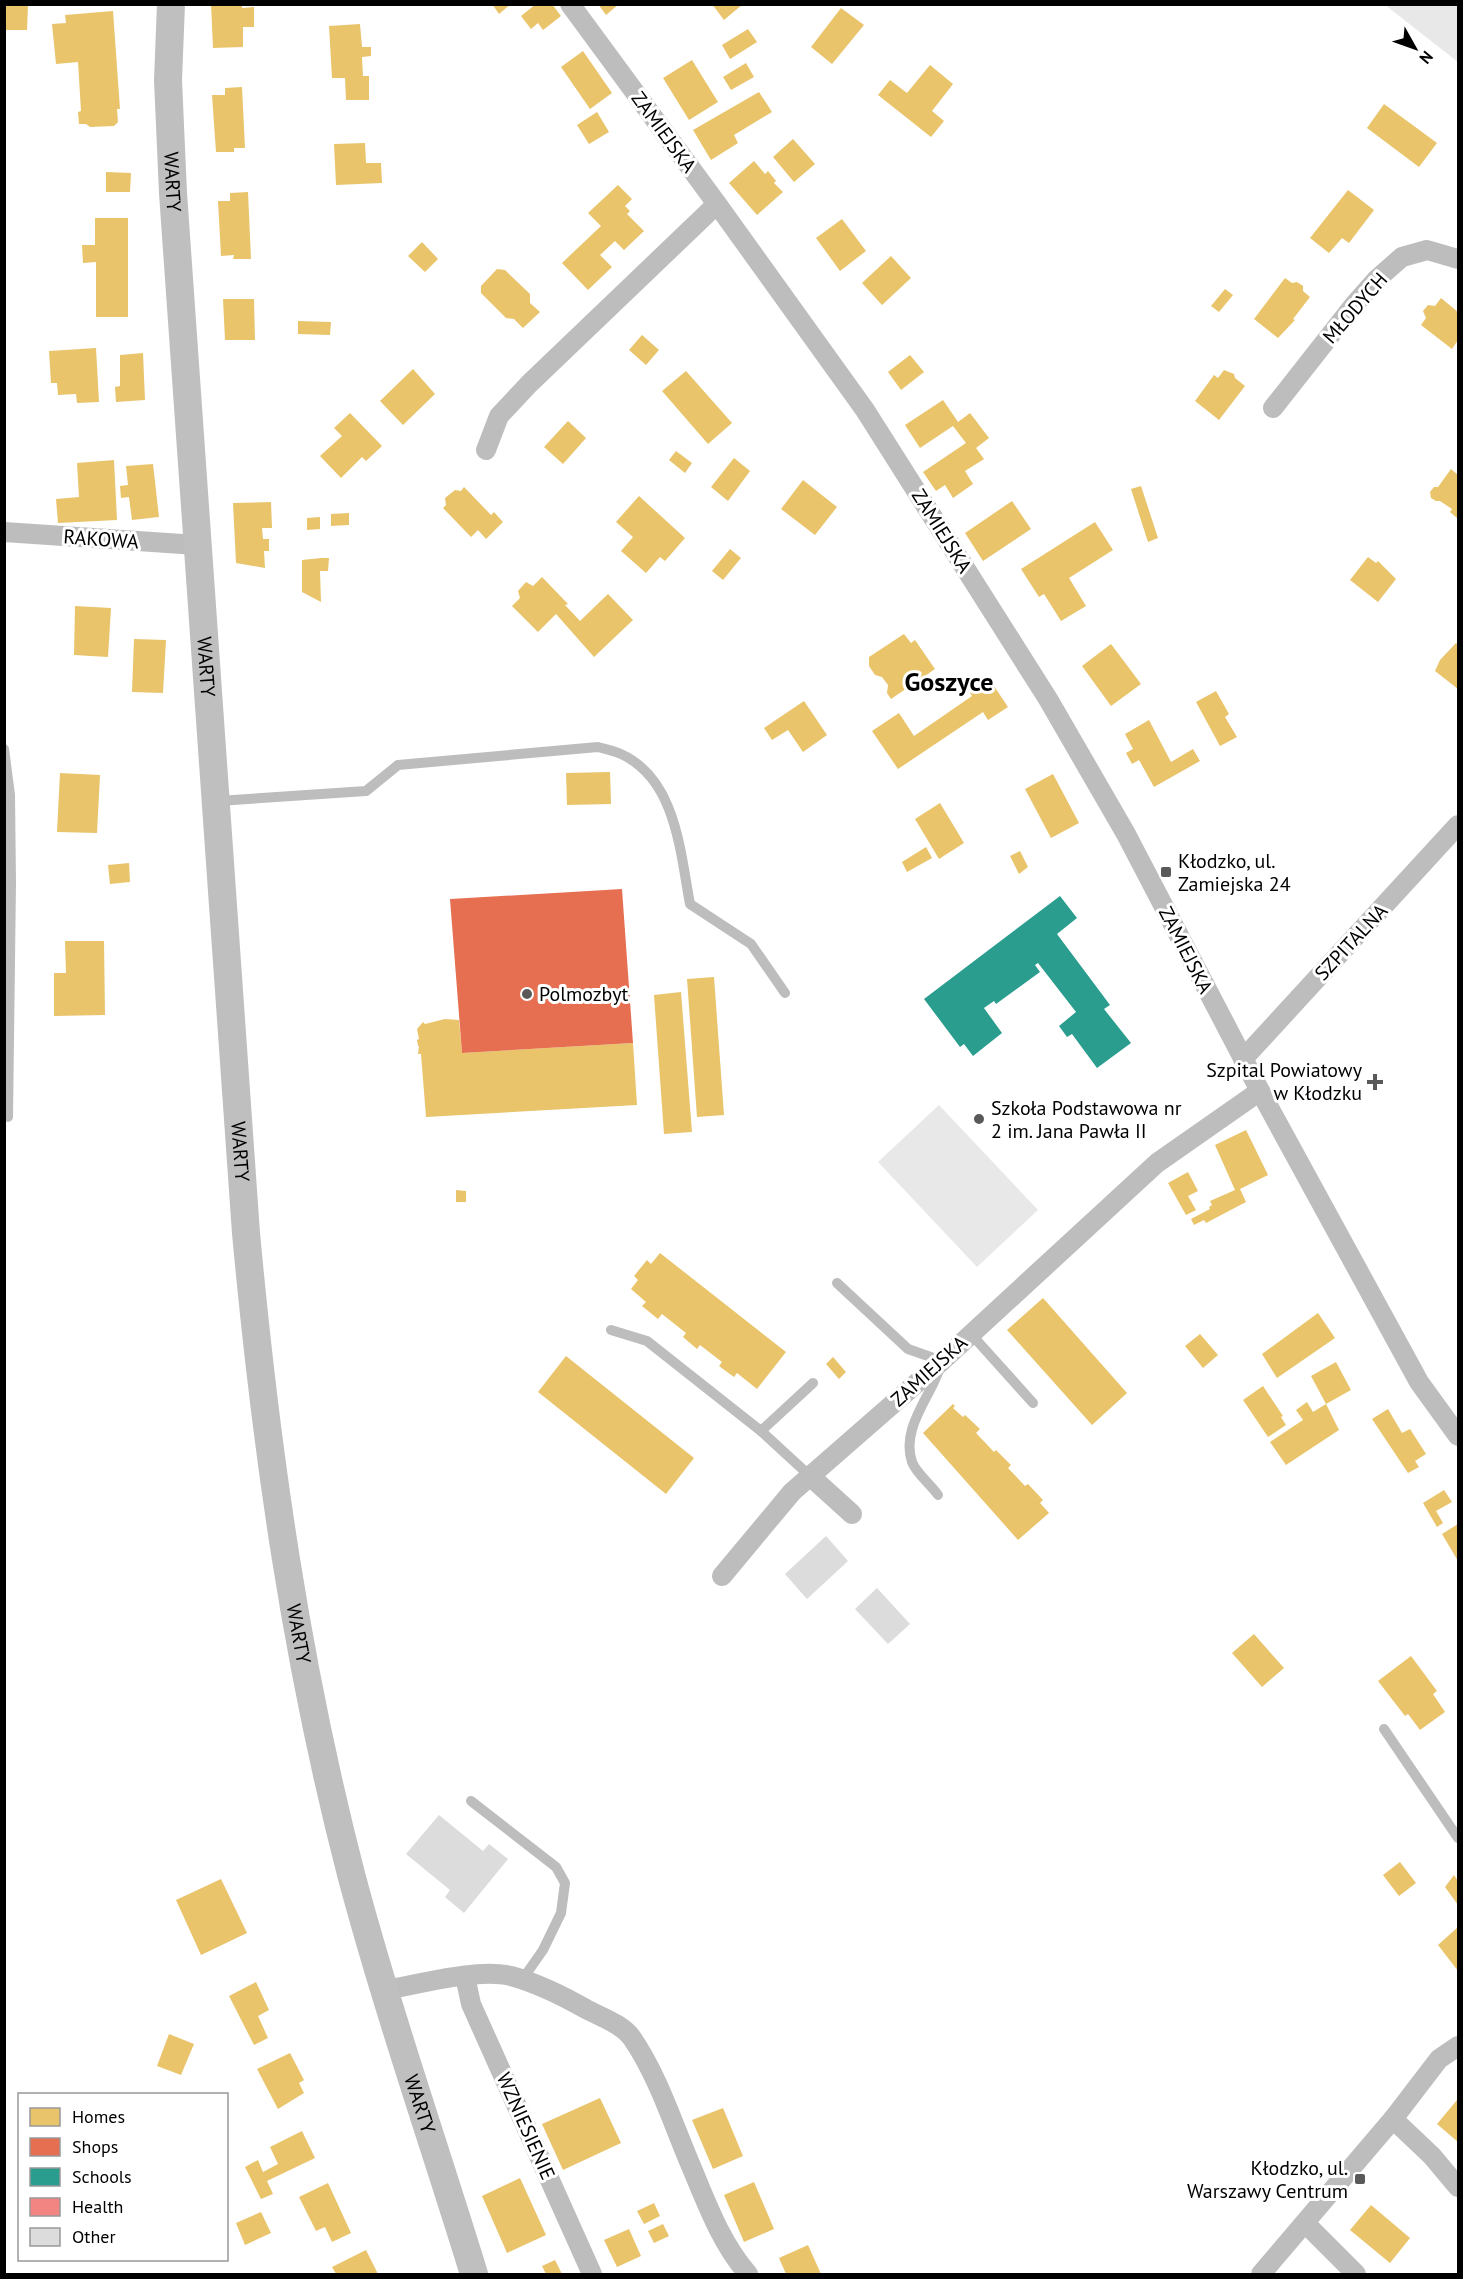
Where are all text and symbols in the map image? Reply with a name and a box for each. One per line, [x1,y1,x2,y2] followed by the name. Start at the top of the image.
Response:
[1385,18,1445,78] north arrow
[1415,47,1438,68] text: N
[626,86,702,178] street label: ZAMIEJSKA
[158,151,187,214] street label: WARTY
[1317,267,1393,349] street label: MŁODYCH
[906,484,978,578] street label: ZAMIEJSKA
[63,523,140,555] street label: RAKOWA
[191,636,221,699] street label: WARTY
[905,665,993,698] district label: Goszyce
[1178,848,1291,897] place label: Kłodzko, ul. Zamiejska 24
[1159,865,1173,879] marker: Kłodzko, ul. Zamiejska 24
[1309,898,1393,986] street label: SZPITALNA
[1153,902,1219,998] street label: ZAMIEJSKA
[539,981,628,1007] place label: Polmozbyt
[520,987,534,1001] marker: Polmozbyt
[1206,1057,1363,1106] place label: Szpital Powiatowy w Kłodzku
[1366,1073,1384,1091] marker: Szpital Powiatowy w Kłodzku
[991,1095,1182,1144] place label: Szkoła Podstawowa nr 2 im. Jana Pawła II
[972,1112,986,1126] marker: Szkoła Podstawowa nr 2 im. Jana Pawła II
[225,1120,255,1183] street label: WARTY
[885,1330,973,1412] street label: ZAMIEJSKA
[281,1602,317,1667] street label: WARTY
[491,2068,561,2184] street label: WZNIESIENIE
[398,2071,442,2137] street label: WARTY
[18,2093,228,2261] legend
[72,2105,125,2128] text: Homes
[72,2135,118,2158] text: Shops
[1187,2155,1348,2204] place label: Kłodzko, ul. Warszawy Centrum
[72,2165,132,2188] text: Schools
[1353,2172,1367,2186] marker: Kłodzko, ul. Warszawy Centrum
[72,2195,123,2218] text: Health
[72,2225,116,2248] text: Other

